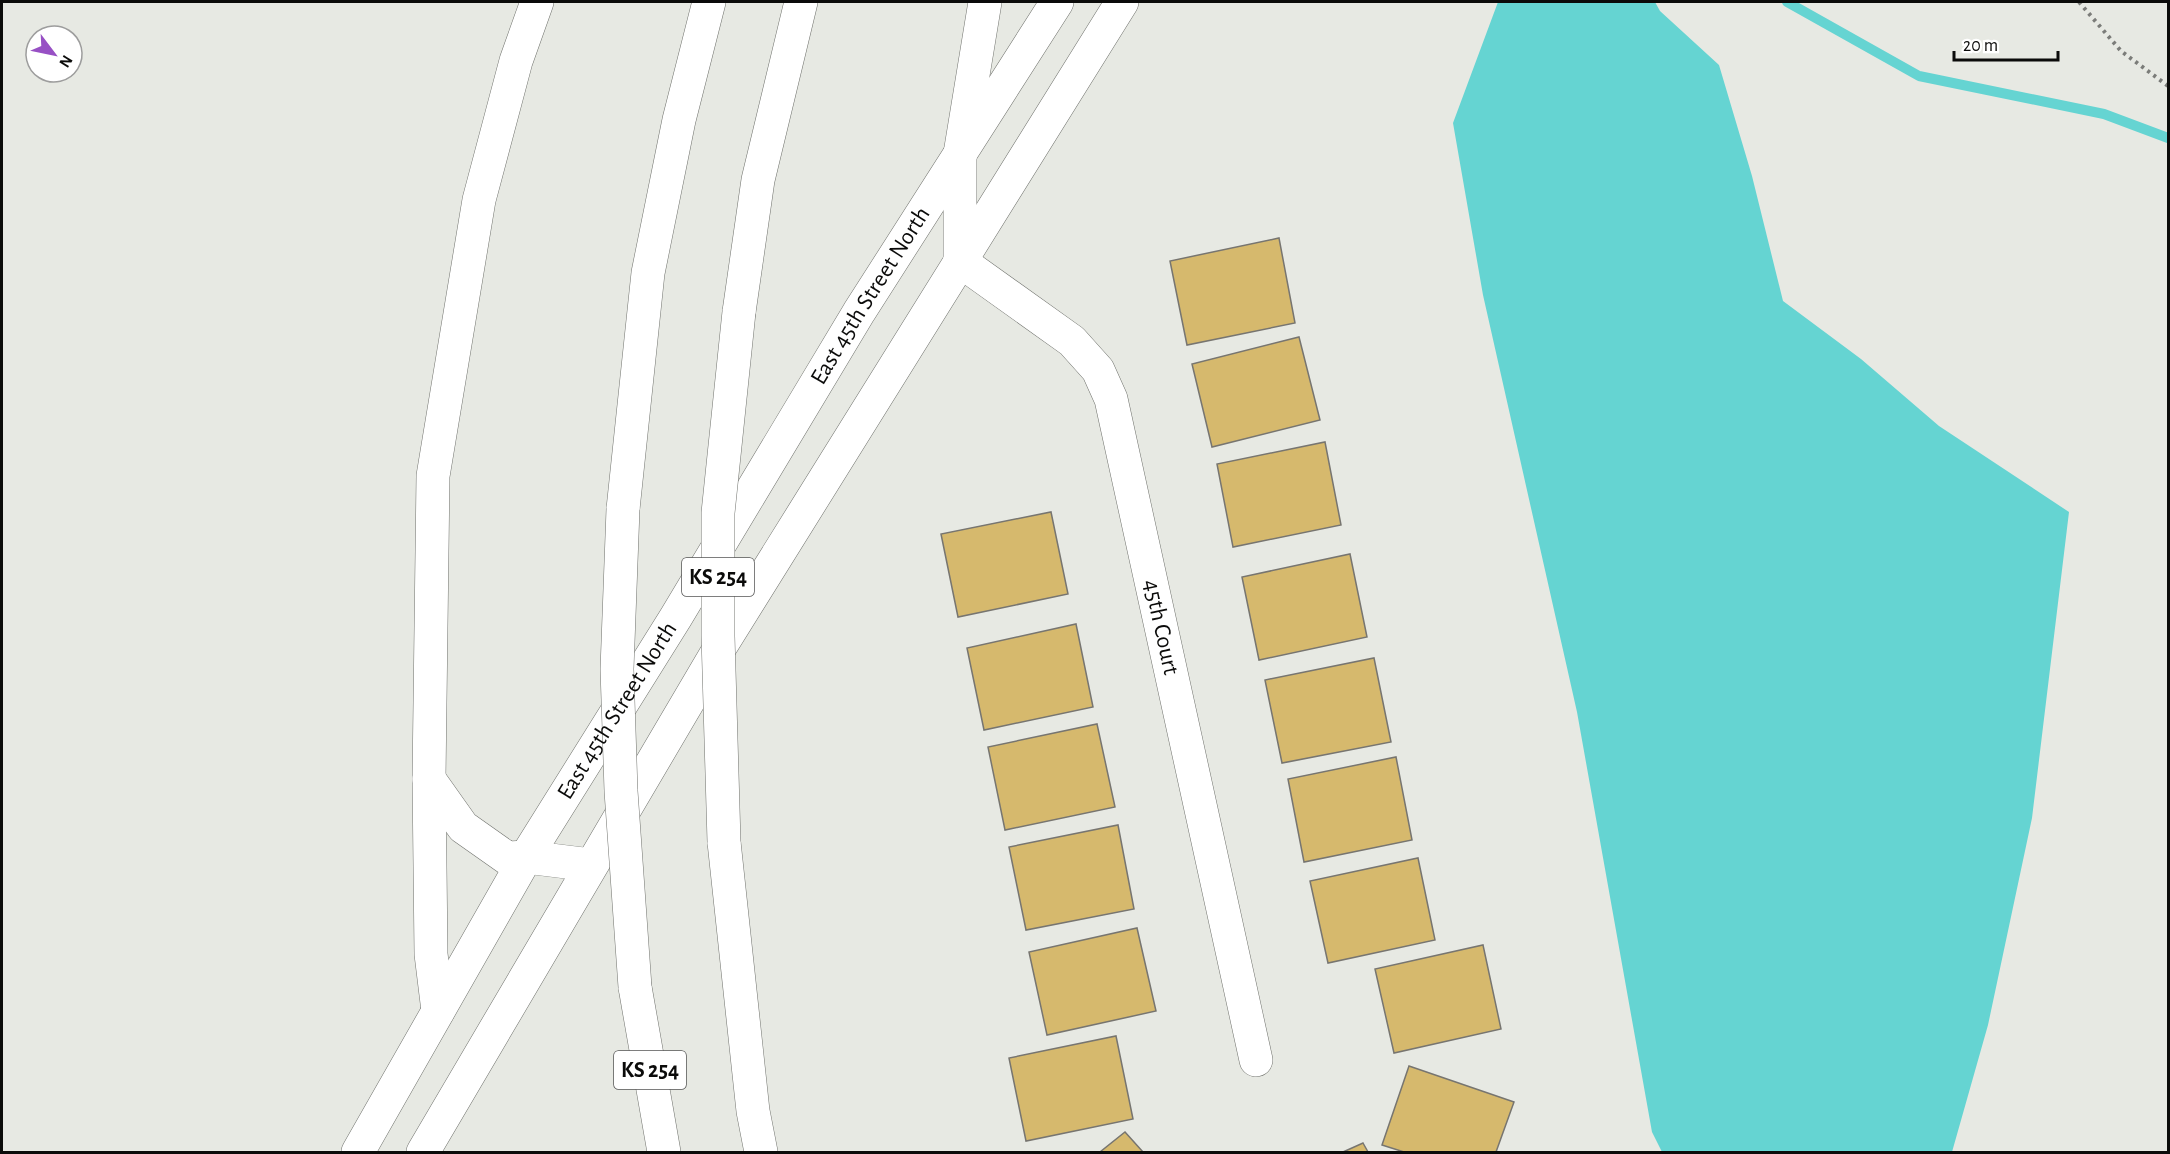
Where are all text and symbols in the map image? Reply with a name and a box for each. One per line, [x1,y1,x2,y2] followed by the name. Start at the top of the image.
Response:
[24,24,84,84] north arrow
[1954,24,2058,62] scale bar
[1963,37,1998,55] text: 20 m
[56,52,76,70] text: N
[806,203,935,389] street label: East 45th Street North
[682,558,754,596] road number: KS 254
[1139,577,1183,677] street label: 45th Court
[553,618,682,804] street label: East 45th Street North
[614,1051,686,1089] road number: KS 254

